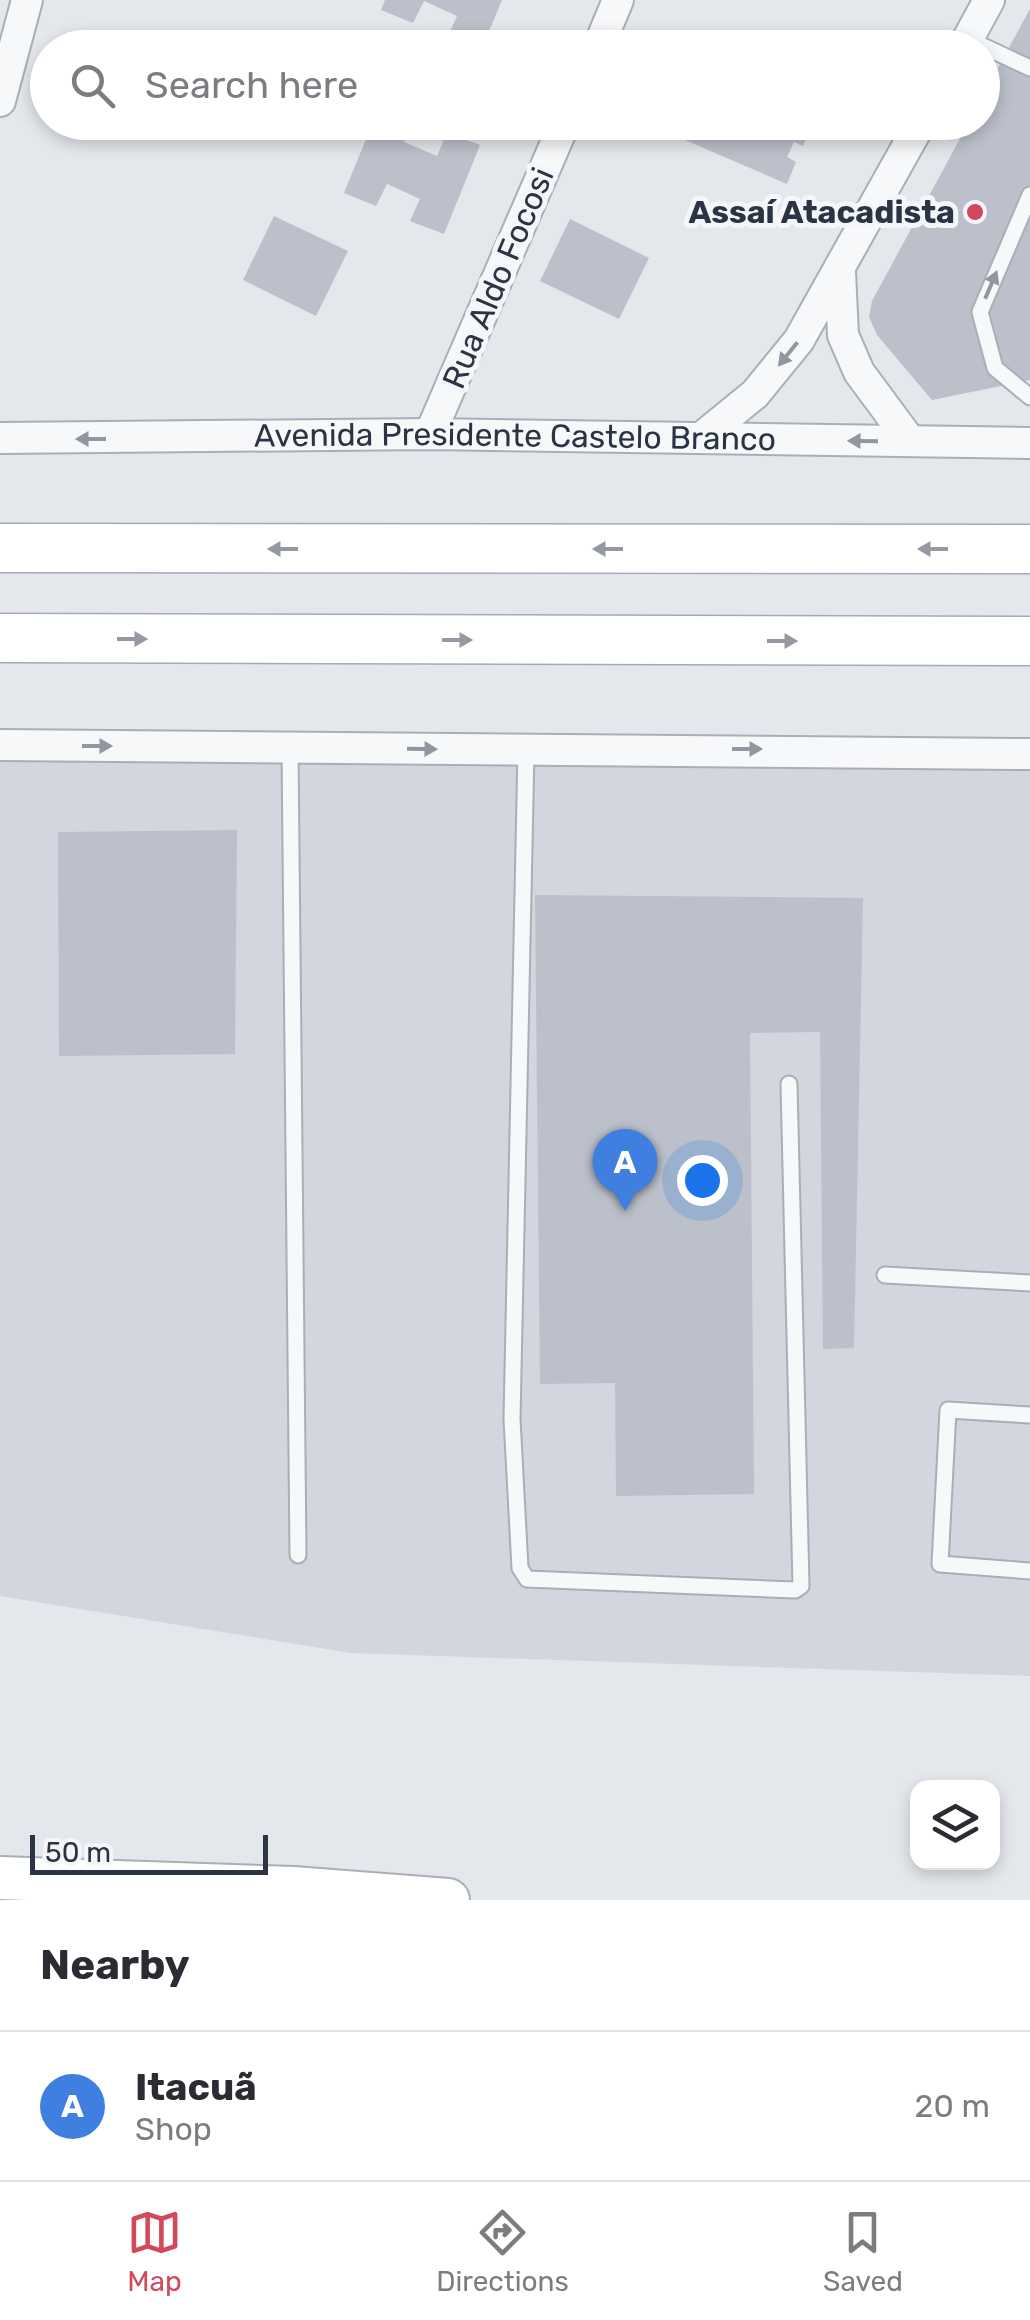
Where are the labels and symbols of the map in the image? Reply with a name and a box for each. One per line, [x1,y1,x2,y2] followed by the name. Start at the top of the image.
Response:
[434,162,562,394] street label: Rua Aldo Focosi
[688,193,955,231] place label: Assaí Atacadista
[964,201,986,223] marker: Assaí Atacadista
[983,270,999,300] one-way arrow
[778,341,799,367] one-way arrow
[254,415,776,458] street label: Avenida Presidente Castelo Branco
[74,431,106,447] one-way arrow
[846,432,878,448] one-way arrow
[266,541,298,557] one-way arrow
[591,541,623,557] one-way arrow
[916,541,948,557] one-way arrow
[117,631,149,647] one-way arrow
[442,632,474,648] one-way arrow
[767,633,799,649] one-way arrow
[82,738,114,754] one-way arrow
[732,741,764,757] one-way arrow
[407,742,439,758] one-way arrow
[592,1128,658,1211] pin: A
[677,1155,728,1206] your location
[30,1830,268,1874] scale bar

